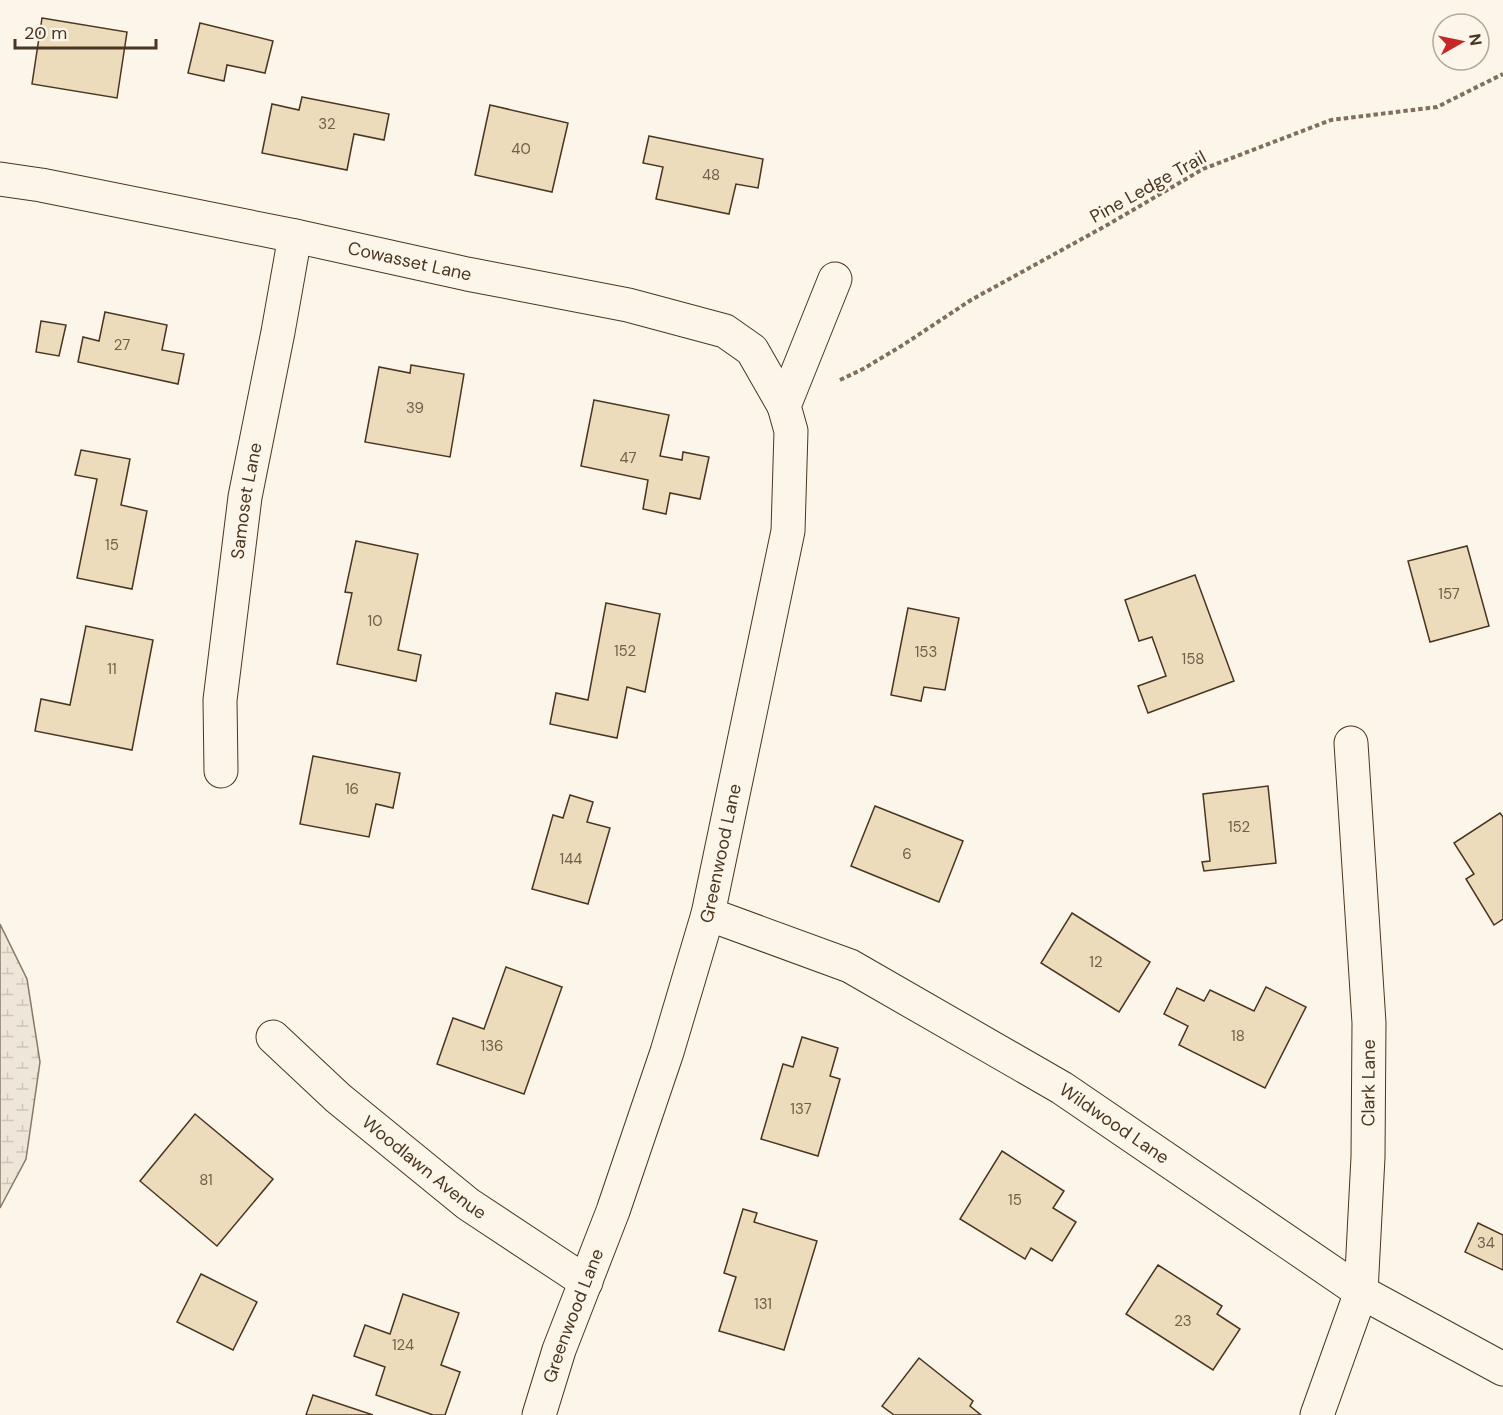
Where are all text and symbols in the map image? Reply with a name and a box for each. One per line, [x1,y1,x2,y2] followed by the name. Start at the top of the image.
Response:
[15,12,156,50] scale bar
[1431,12,1491,72] north arrow
[24,21,67,45] text: 20 m
[1464,32,1487,47] text: N
[318,114,336,134] house number: 32
[511,139,531,159] house number: 40
[1086,145,1210,229] street label: Pine Ledge Trail
[702,165,720,185] house number: 48
[346,236,474,287] street label: Cowasset Lane
[114,335,130,355] house number: 27
[406,398,424,418] house number: 39
[225,440,268,560] street label: Samoset Lane
[619,448,637,468] house number: 47
[105,535,119,555] house number: 15
[1438,584,1460,604] house number: 157
[368,611,382,631] house number: 10
[614,641,636,661] house number: 152
[915,642,937,662] house number: 153
[1182,649,1204,669] house number: 158
[107,659,117,679] house number: 11
[345,779,359,799] house number: 16
[694,782,747,926] street label: Greenwood Lane
[1228,817,1250,837] house number: 152
[902,844,912,864] house number: 6
[560,849,582,869] house number: 144
[1089,952,1103,972] house number: 12
[1231,1026,1245,1046] house number: 18
[481,1036,503,1056] house number: 136
[1356,1039,1381,1126] street label: Clark Lane
[1055,1078,1174,1170] street label: Wildwood Lane
[790,1099,812,1119] house number: 137
[357,1110,491,1225] street label: Woodlawn Avenue
[199,1170,213,1190] house number: 81
[1008,1190,1022,1210] house number: 15
[1477,1233,1495,1253] house number: 34
[538,1245,609,1386] street label: Greenwood Lane
[754,1294,772,1314] house number: 131
[1174,1311,1192,1331] house number: 23
[392,1335,414,1355] house number: 124

